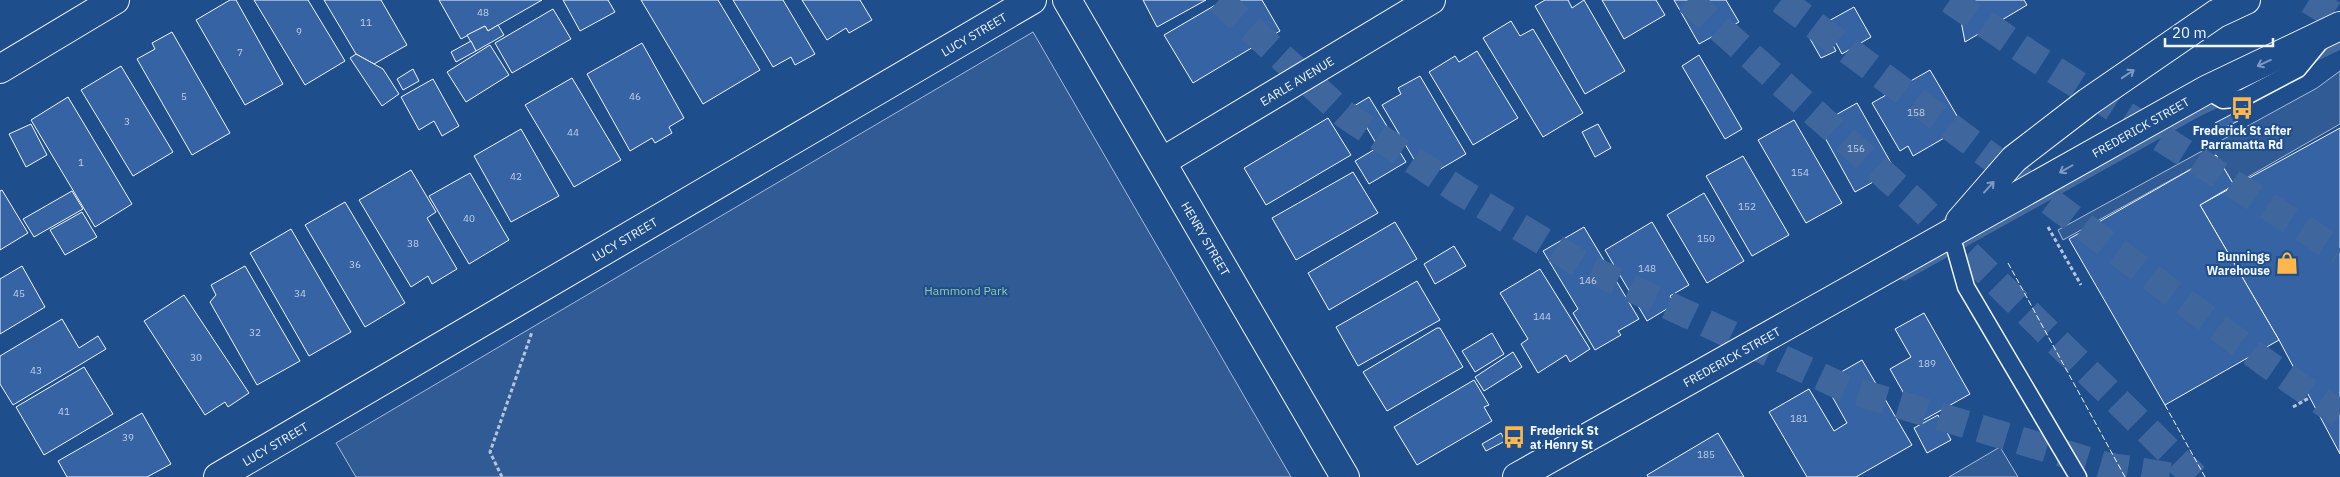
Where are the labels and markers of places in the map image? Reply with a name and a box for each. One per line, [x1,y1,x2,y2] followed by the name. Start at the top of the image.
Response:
[2229,95,2255,121] bus stop icon: Frederick St after Parramatta Rd
[2193,123,2291,152] place label: Frederick St after Parramatta Rd
[2206,249,2270,278] place label: Bunnings Warehouse
[2274,250,2300,276] shop icon: Bunnings Warehouse
[1530,423,1599,452] place label: Frederick St at Henry St
[1501,424,1527,450] bus stop icon: Frederick St at Henry St

